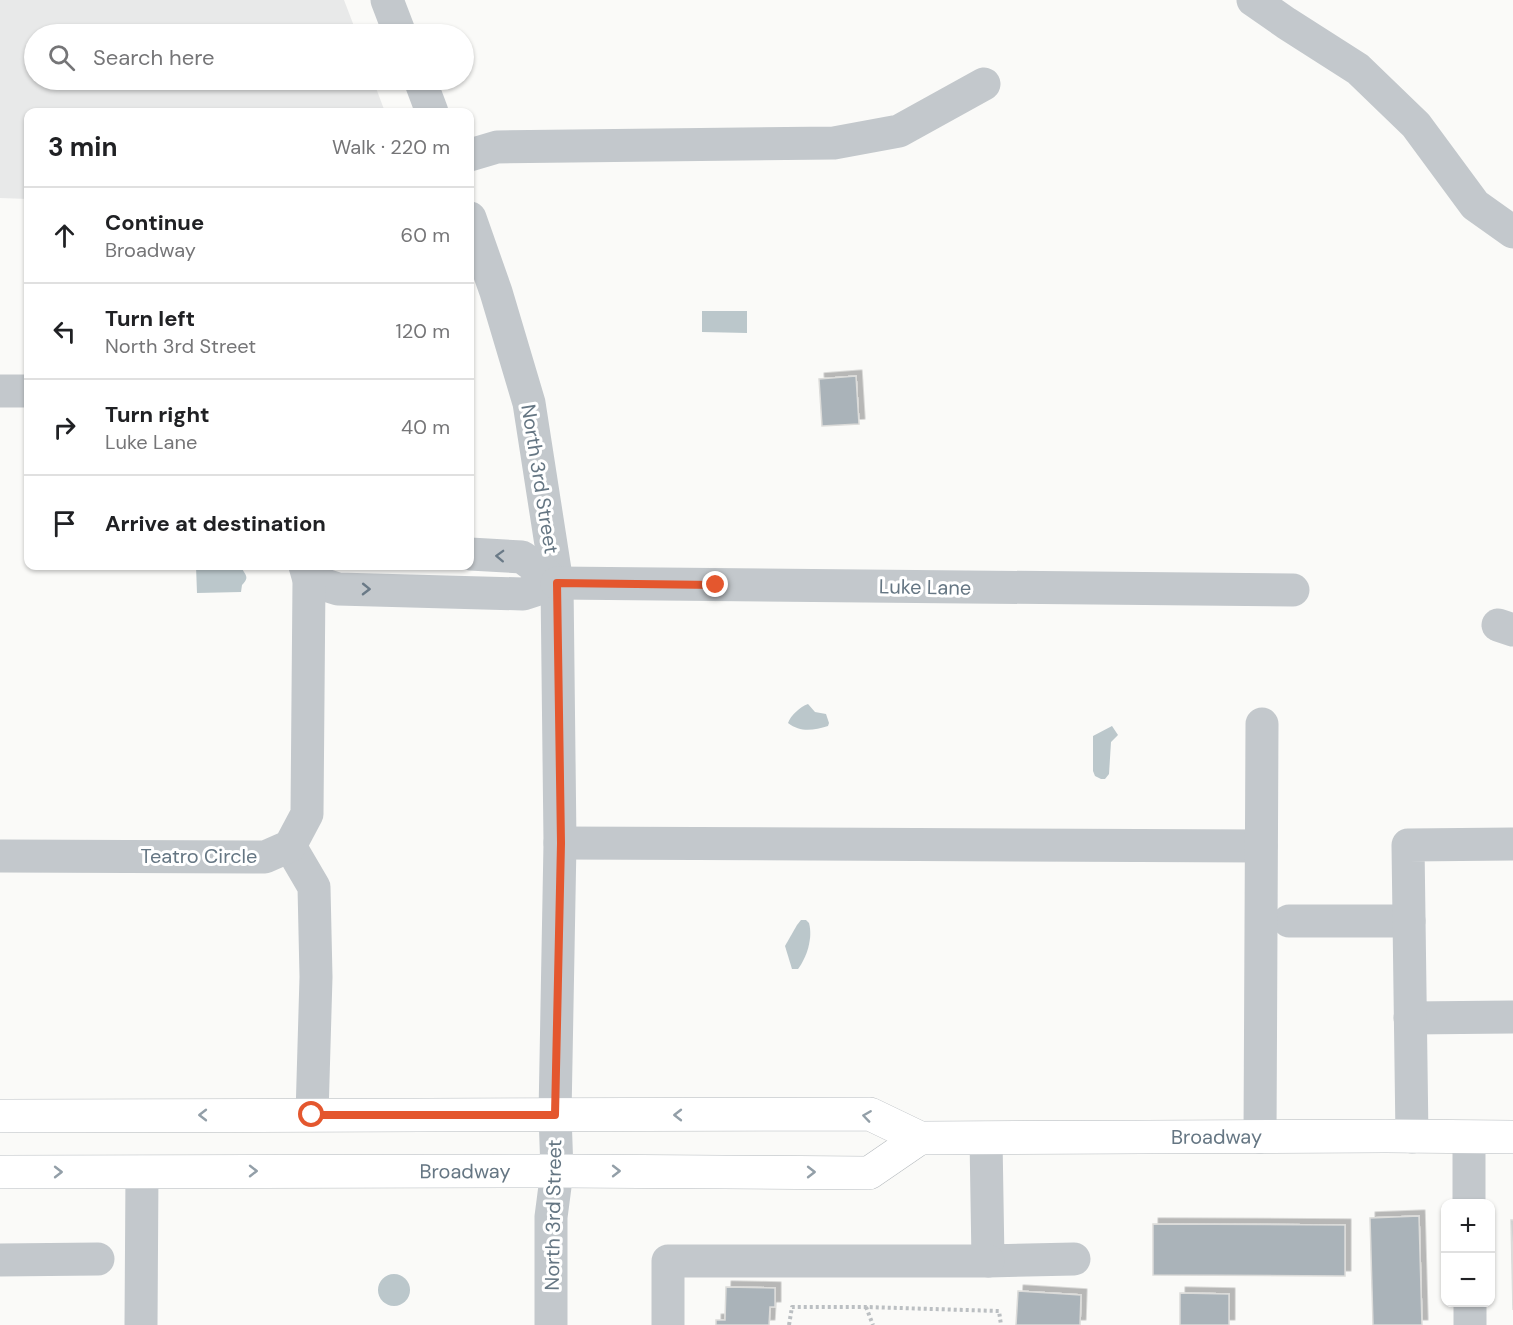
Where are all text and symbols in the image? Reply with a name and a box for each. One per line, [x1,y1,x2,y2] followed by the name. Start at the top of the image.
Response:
[24,24,474,90] search box
[45,41,78,74] icon: search
[93,43,214,72] text: Search here
[48,130,117,164] text: 3 min
[332,134,450,160] text: Walk · 220 m
[105,208,204,237] text: Continue
[48,219,81,252] icon: ahead
[401,222,450,248] text: 60 m
[105,237,196,263] text: Broadway
[105,304,195,333] text: Turn left
[48,315,81,348] icon: left
[396,318,450,344] text: 120 m
[105,333,256,359] text: North 3rd Street
[105,400,210,429] text: Turn right
[515,402,565,556] street label: North 3rd Street
[48,411,81,444] icon: right
[401,414,450,440] text: 40 m
[105,429,197,455] text: Luke Lane
[48,507,81,540] icon: arrive
[105,509,326,538] text: Arrive at destination
[496,549,505,562] one-way arrow
[702,571,728,597] route end
[879,573,971,601] street label: Luke Lane
[362,583,371,595] one-way arrow
[141,843,257,869] street label: Teatro Circle
[298,1101,324,1127] route start
[198,1109,207,1121] one-way arrow
[673,1109,682,1121] one-way arrow
[862,1110,871,1122] one-way arrow
[1171,1124,1262,1150] street label: Broadway
[539,1139,567,1291] street label: North 3rd Street
[419,1158,511,1184] street label: Broadway
[249,1165,258,1177] one-way arrow
[611,1165,620,1177] one-way arrow
[54,1166,63,1178] one-way arrow
[806,1166,815,1178] one-way arrow
[1441,1199,1495,1307] map controls
[1441,1199,1495,1253] button: +
[1441,1253,1495,1307] button: −

